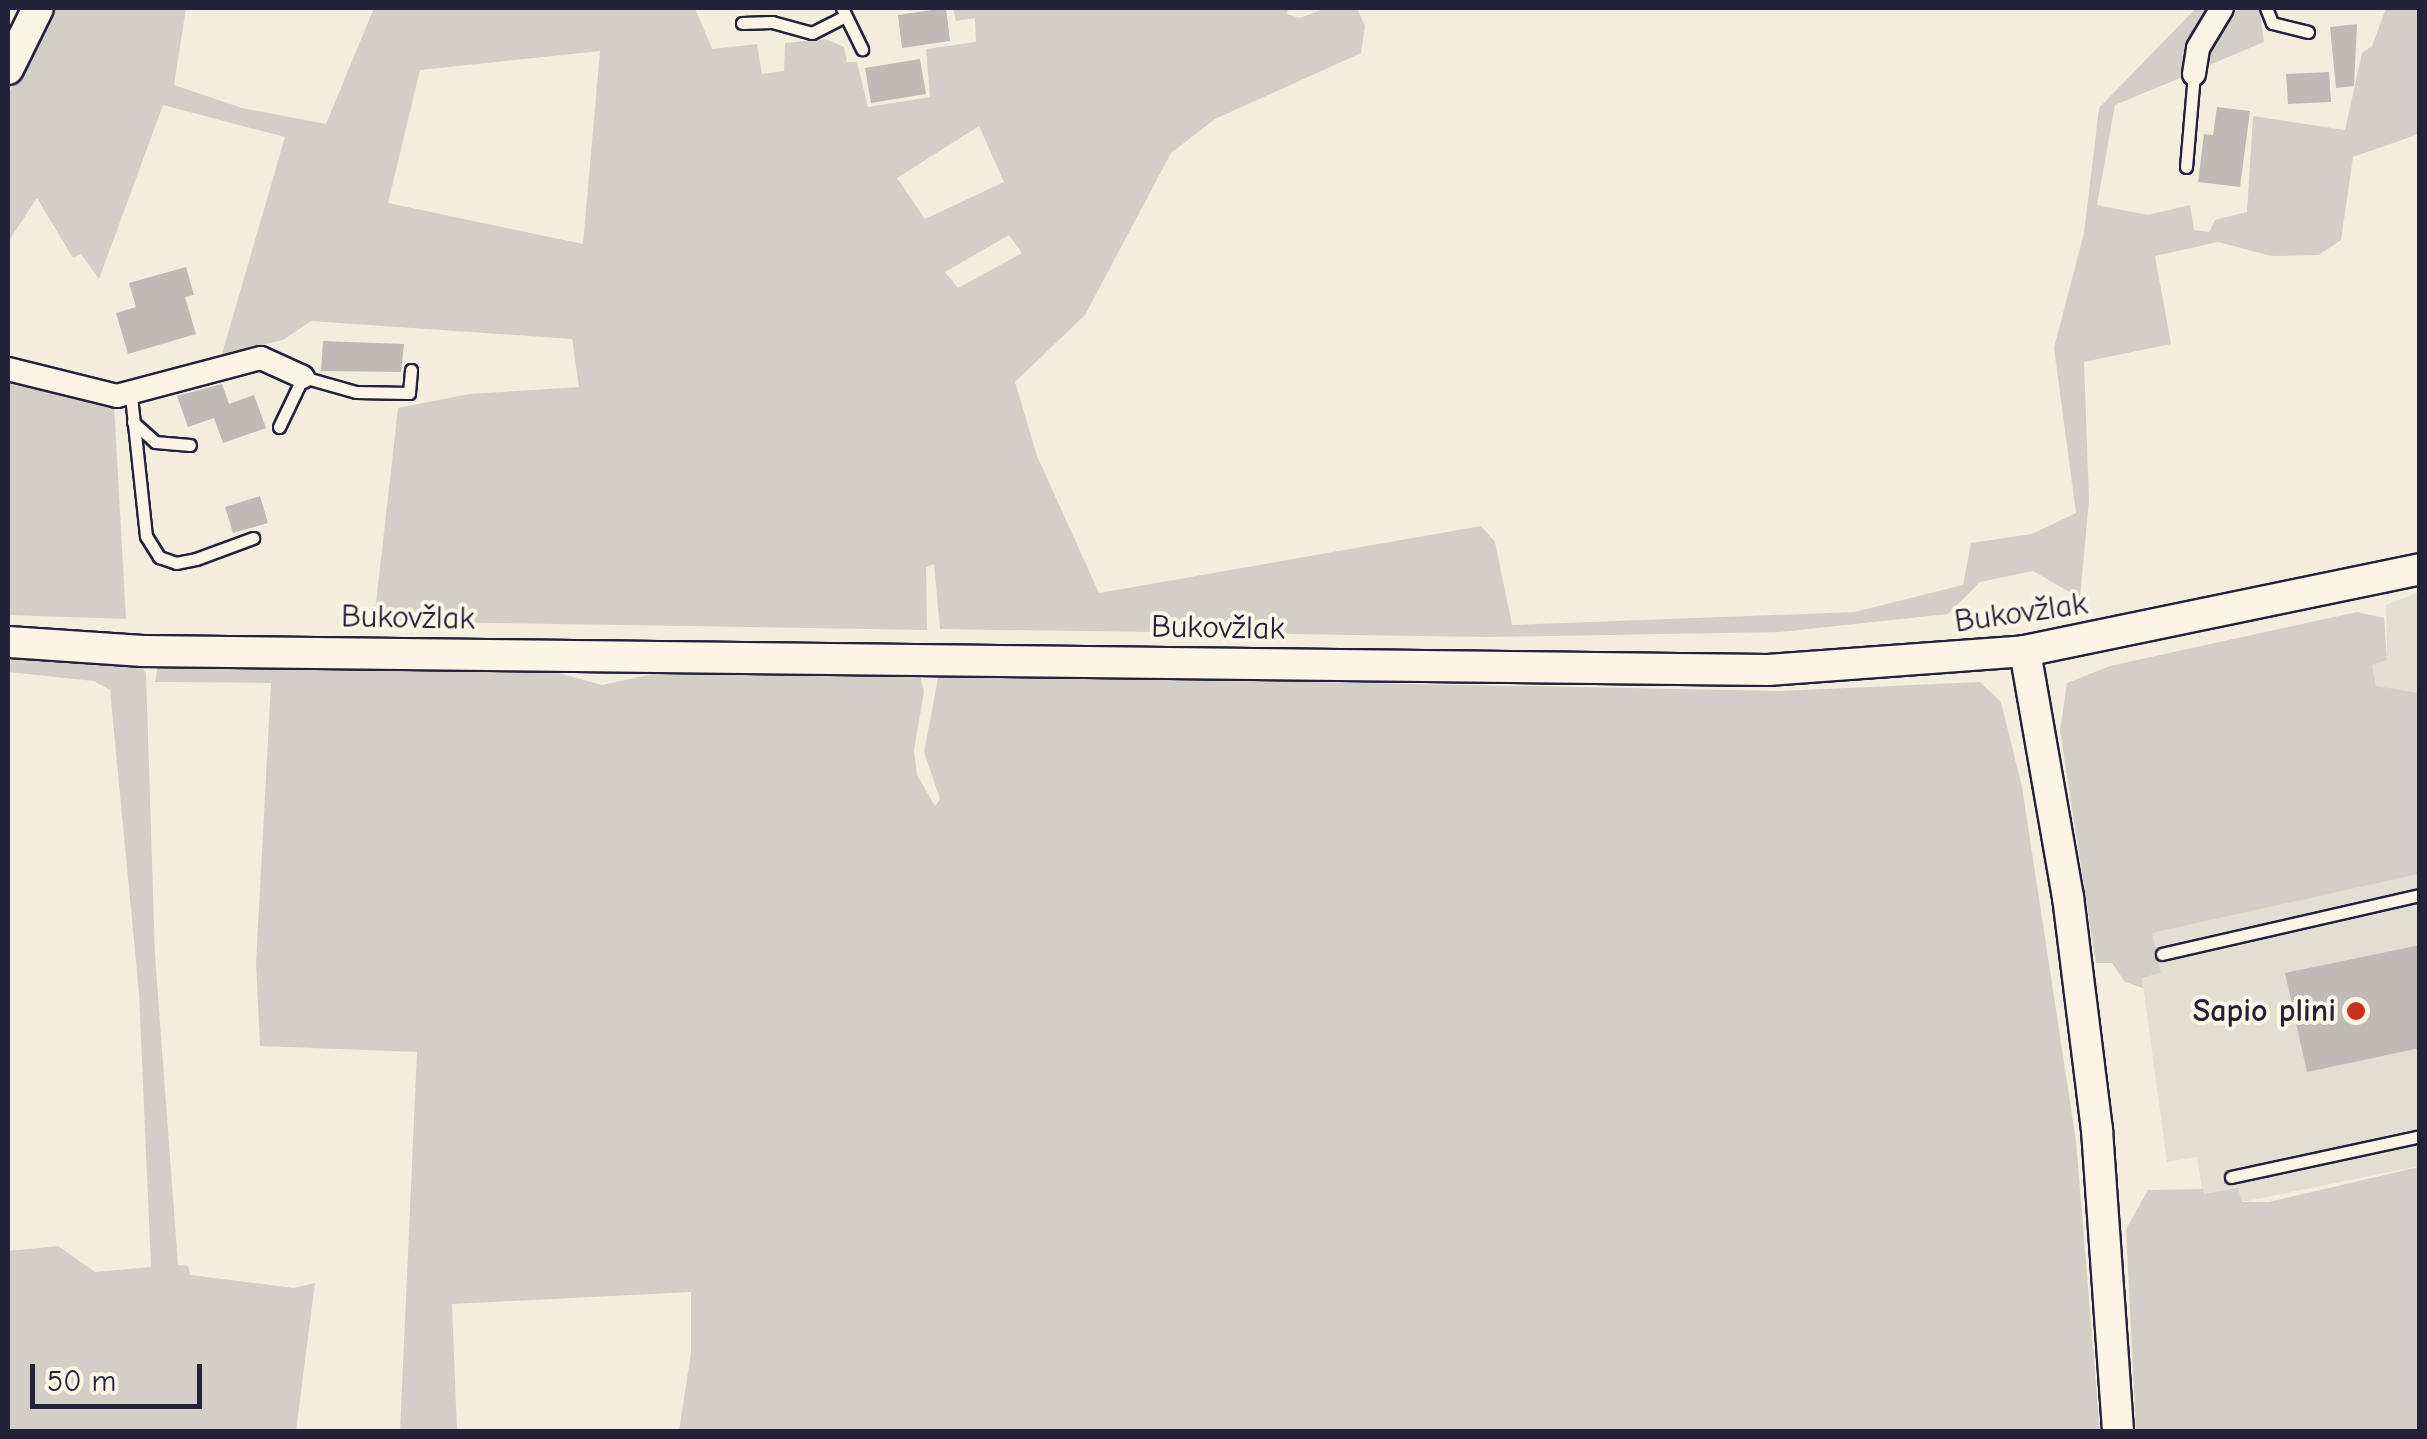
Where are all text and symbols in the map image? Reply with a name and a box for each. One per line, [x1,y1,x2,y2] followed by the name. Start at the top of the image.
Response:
[1952,585,2090,641] street label: Bukovžlak
[341,598,475,638] street label: Bukovžlak
[1151,608,1285,648] street label: Bukovžlak
[2193,992,2336,1030] place label: Sapio plini
[2345,1000,2367,1022] marker: Sapio plini
[35,1344,208,1406] scale bar
[47,1364,116,1399] text: 50 m

